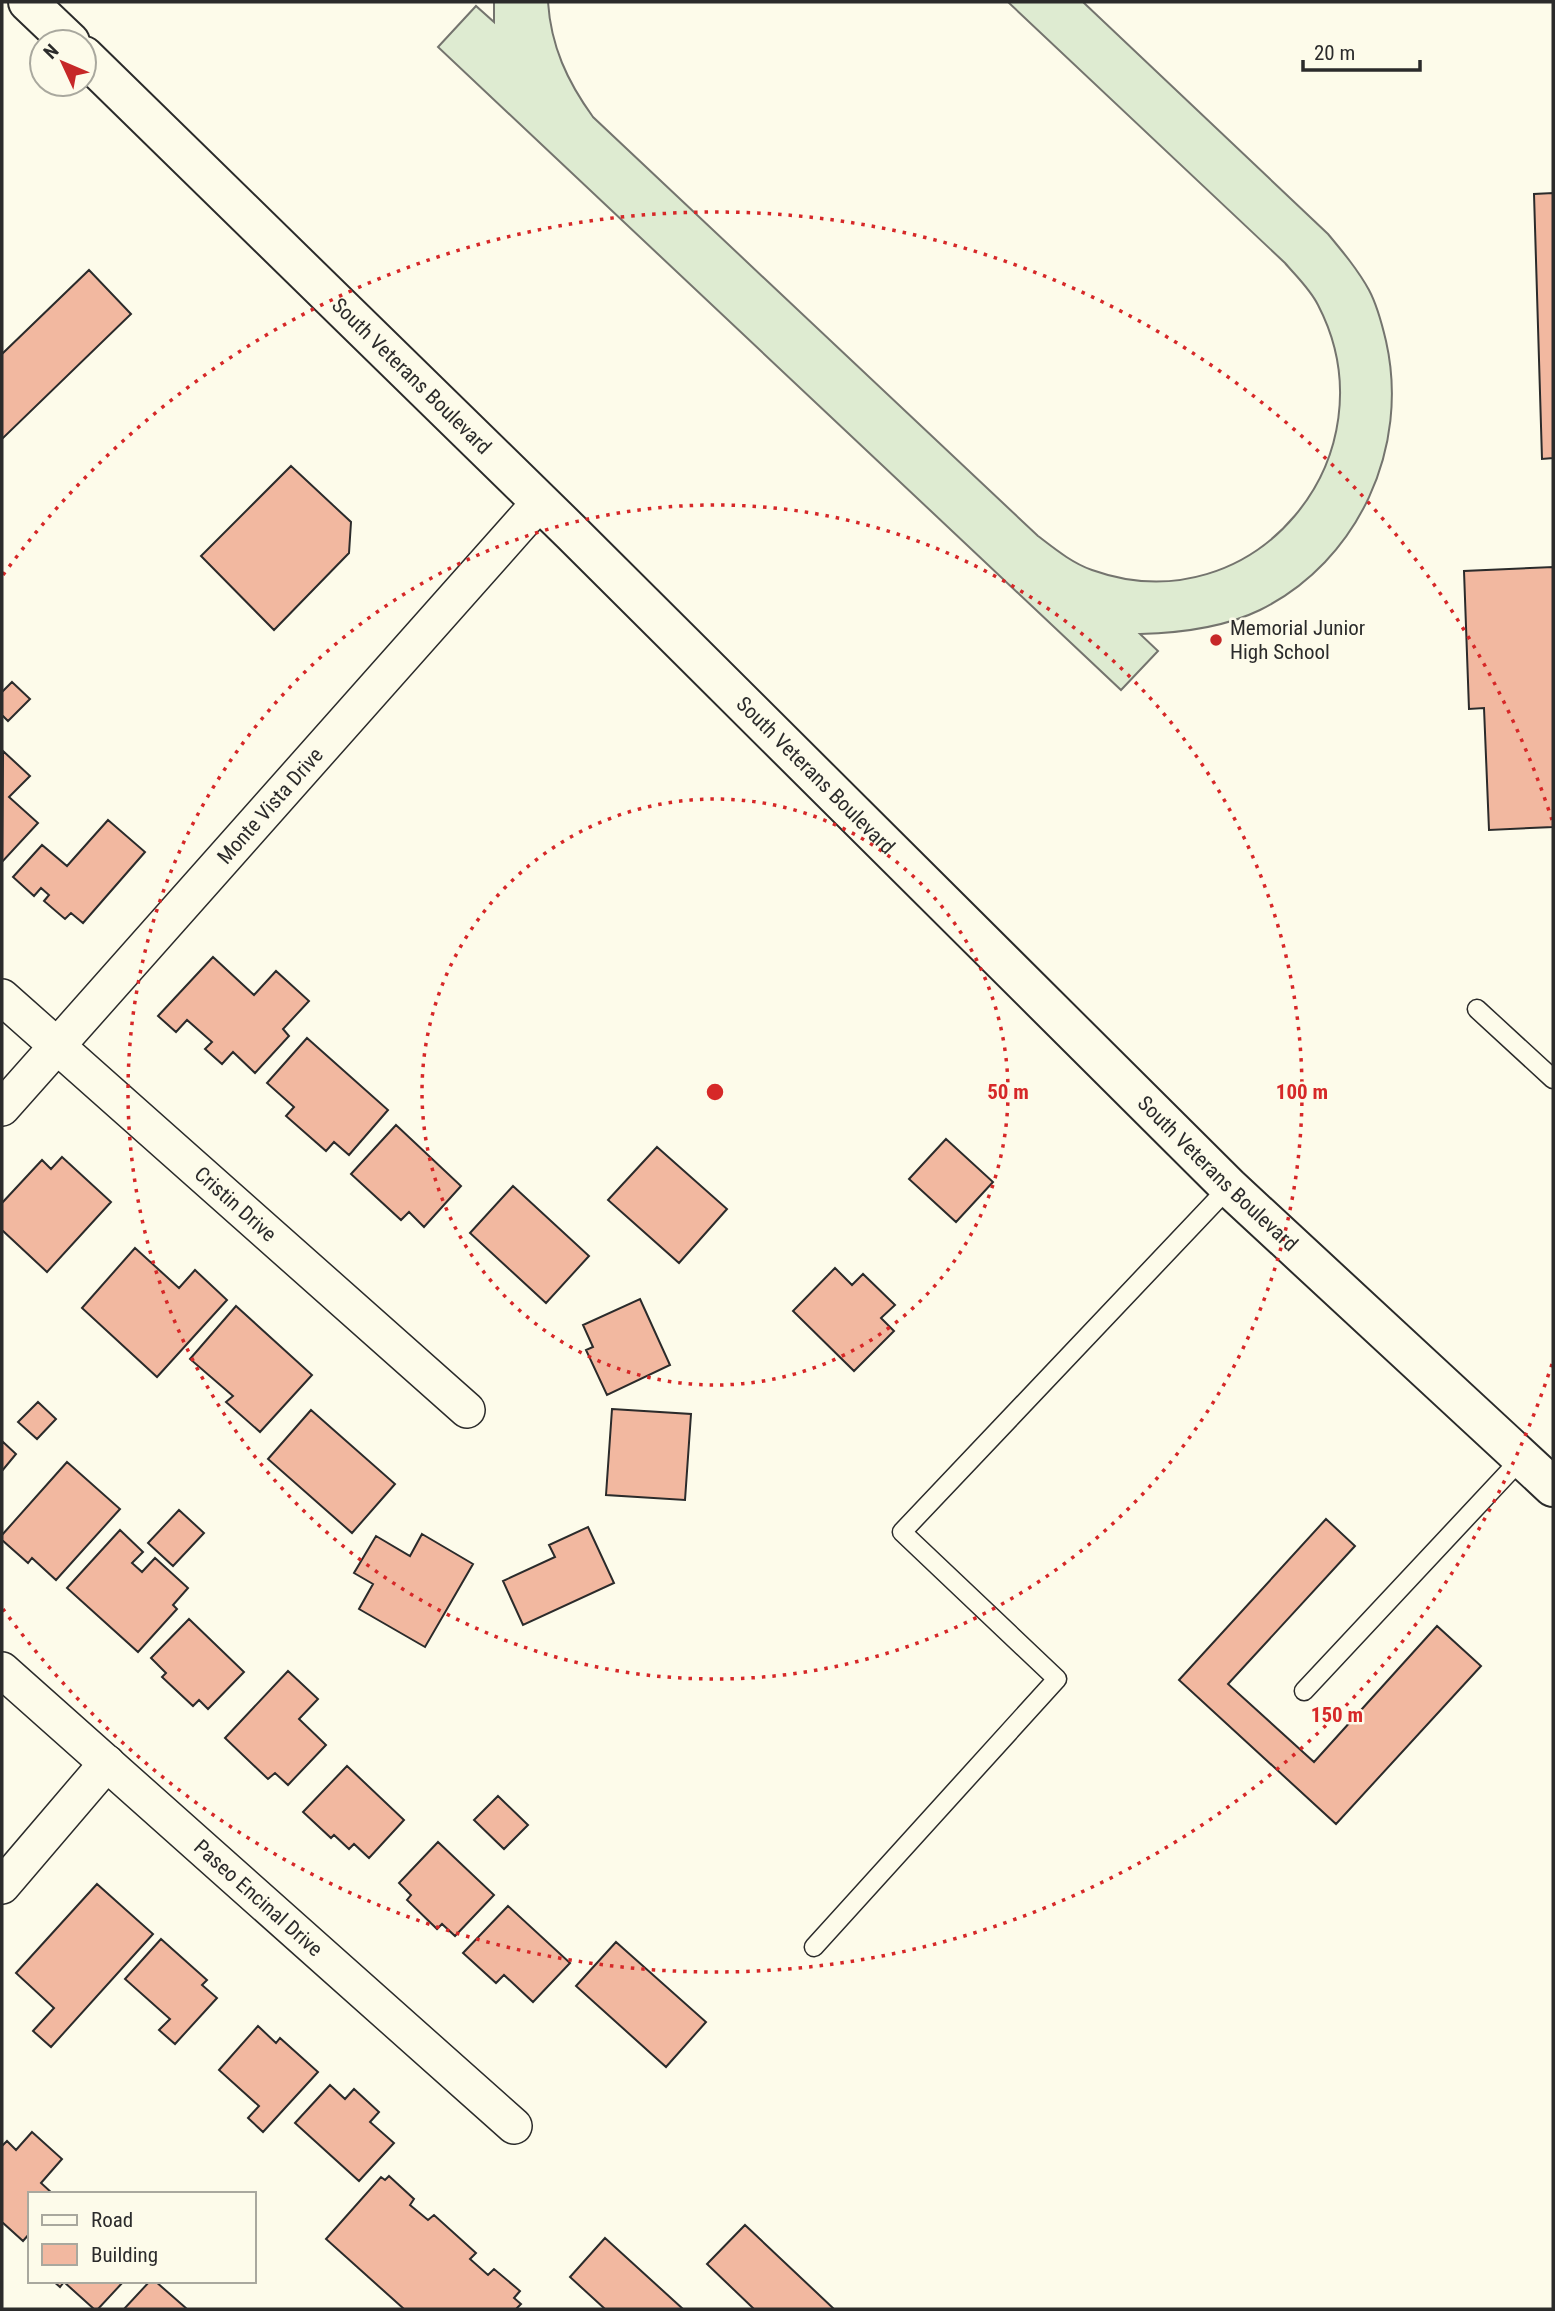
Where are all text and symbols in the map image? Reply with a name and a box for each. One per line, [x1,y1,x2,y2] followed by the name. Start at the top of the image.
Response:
[28,28,98,98] north arrow
[1303,28,1420,72] scale bar
[39,39,63,64] text: N
[1314,41,1355,65] text: 20 m
[327,293,496,459] street label: South Veterans Boulevard
[1230,616,1365,664] place label: Memorial Junior High School
[1208,632,1224,648] marker: Memorial Junior High School
[732,692,899,859] street label: South Veterans Boulevard
[213,743,328,869] street label: Monte Vista Drive
[703,1080,727,1104] centre of rings
[987,1080,1029,1104] text: 50 m
[1276,1080,1328,1104] text: 100 m
[1133,1091,1302,1256] street label: South Veterans Boulevard
[190,1162,281,1247] street label: Cristin Drive
[1311,1703,1363,1727] text: 150 m
[189,1835,327,1962] street label: Paseo Encinal Drive
[28,2192,256,2283] legend
[91,2208,133,2232] text: Road
[91,2243,158,2267] text: Building

